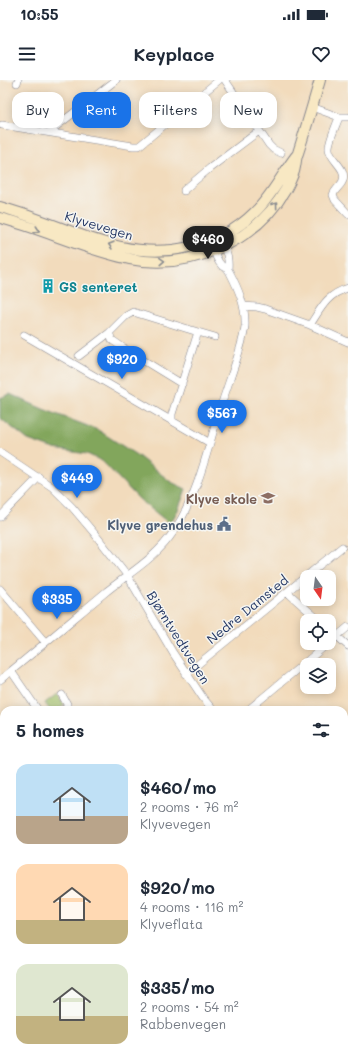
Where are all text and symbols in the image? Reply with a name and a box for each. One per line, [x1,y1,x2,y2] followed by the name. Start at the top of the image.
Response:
[20,4,59,24] text: 10:55
[133,42,215,66] text: Keyplace
[16,43,38,65] icon: menu
[310,43,332,65] icon: heart
[12,92,64,128] chip: Buy
[72,92,131,128] chip: Rent
[139,92,212,128] chip: Filters
[220,92,277,128] chip: New
[270,202,278,209] one-way arrow
[63,207,135,243] street label: Klyvevegen
[33,225,40,234] one-way arrow
[184,226,232,260] pin: $460
[192,230,224,247] text: $460
[108,241,115,250] one-way arrow
[159,256,165,265] one-way arrow
[40,278,56,294] building icon: GS senteret
[59,278,138,295] place label: GS senteret
[98,346,146,380] pin: $920
[106,350,138,367] text: $920
[198,400,246,434] pin: $567
[207,404,237,421] text: $567
[53,465,101,499] pin: $449
[61,469,93,486] text: $449
[186,490,257,508] place label: Klyve skole
[260,490,276,506] school or university icon: Klyve skole
[107,516,213,534] place label: Klyve grendehus
[216,516,232,532] public building icon: Klyve grendehus
[300,570,336,606] north arrow
[300,570,336,694] map controls
[203,571,291,647] street label: Nedre Damsted
[33,586,81,620] pin: $335
[144,587,214,687] street label: Bjørntvedtvegen
[41,590,73,607] text: $335
[300,614,336,650] button: locate
[300,658,336,694] button: layers
[16,719,84,741] text: 5 homes
[310,719,332,741] icon: filters
[140,776,216,798] text: $460/mo
[48,780,96,828] icon: home
[140,798,239,815] text: 2 rooms · 76 m²
[140,815,211,832] text: Klyvevegen
[140,876,215,898] text: $920/mo
[48,880,96,928] icon: home
[140,898,243,915] text: 4 rooms · 116 m²
[140,915,203,932] text: Klyveflata
[140,976,215,998] text: $335/mo
[48,980,96,1028] icon: home
[140,998,239,1015] text: 2 rooms · 54 m²
[140,1015,226,1032] text: Rabbenvegen

